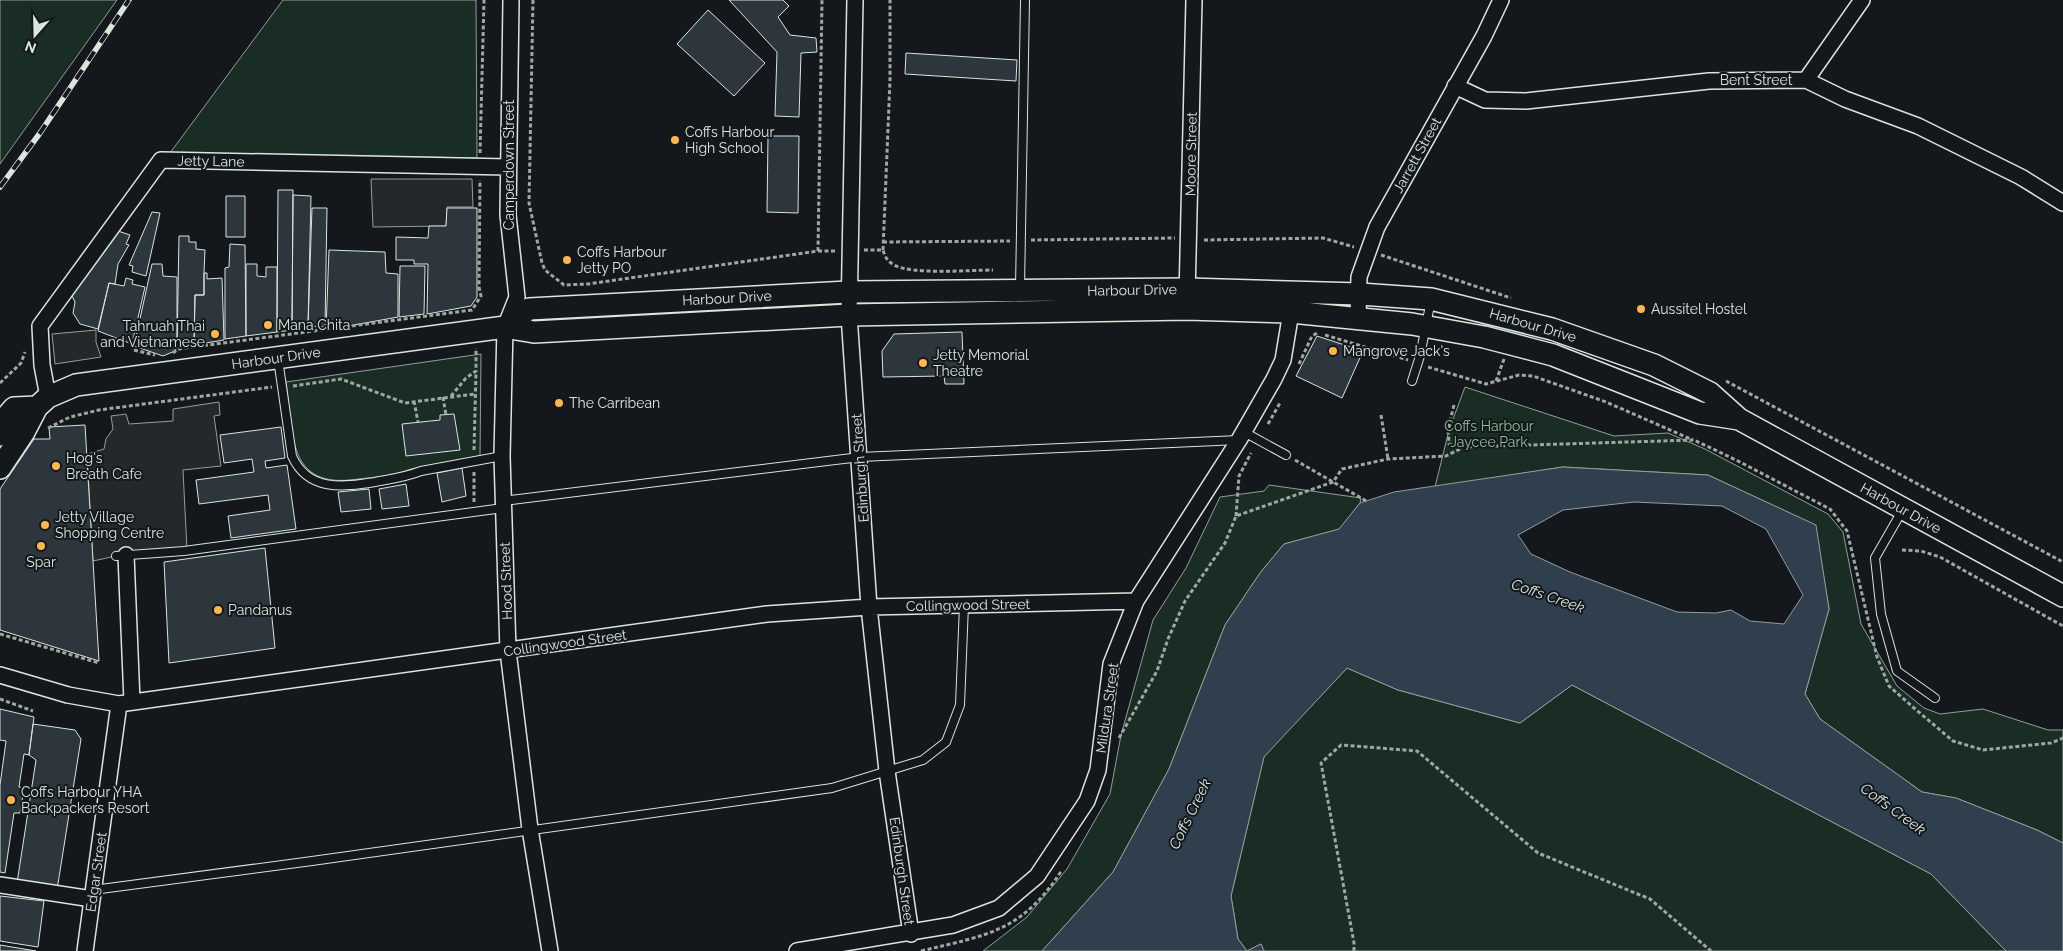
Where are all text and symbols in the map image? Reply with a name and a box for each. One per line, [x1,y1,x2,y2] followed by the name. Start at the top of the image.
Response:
[10,10,60,60] north arrow
[23,38,38,57] text: N
[1720,72,1793,88] street label: Bent Street
[501,100,517,230] street label: Camperdown Street
[1182,112,1200,196] street label: Moore Street
[1390,114,1444,196] street label: Jarrett Street
[685,124,774,156] place label: Coffs Harbour High School
[669,134,681,146] marker: Coffs Harbour High School
[177,152,245,170] street label: Jetty Lane
[577,244,666,276] place label: Coffs Harbour Jetty PO
[561,254,573,266] marker: Coffs Harbour Jetty PO
[1087,281,1177,299] street label: Harbour Drive
[682,288,772,308] street label: Harbour Drive
[1651,301,1747,317] place label: Aussitel Hostel
[1635,303,1647,315] marker: Aussitel Hostel
[1488,305,1578,345] street label: Harbour Drive
[278,317,350,333] place label: Mana Chita
[100,318,205,350] place label: Tahruah Thai and Vietnamese
[262,319,274,331] marker: Mana Chita
[209,328,221,340] marker: Tahruah Thai and Vietnamese
[1343,343,1450,359] place label: Mangrove Jack's
[230,344,322,372] street label: Harbour Drive
[1327,345,1339,357] marker: Mangrove Jack's
[933,347,1029,379] place label: Jetty Memorial Theatre
[917,357,929,369] marker: Jetty Memorial Theatre
[569,395,660,411] place label: The Carribean
[553,397,565,409] marker: The Carribean
[848,413,872,523] street label: Edinburgh Street
[1444,418,1534,450] park label: Coffs Harbour Jaycee Park
[66,450,142,482] place label: Hog's Breath Cafe
[50,460,62,472] marker: Hog's Breath Cafe
[1858,479,1944,537] street label: Harbour Drive
[55,509,164,541] place label: Jetty Village Shopping Centre
[39,519,51,531] marker: Jetty Village Shopping Centre
[35,540,47,552] marker: Spar
[497,541,515,620] street label: Hood Street
[26,554,56,570] place label: Spar
[1509,575,1587,617] water label: Coffs Creek
[906,596,1031,614] street label: Collingwood Street
[228,602,292,618] place label: Pandanus
[212,604,224,616] marker: Pandanus
[502,626,628,660] street label: Collingwood Street
[1093,661,1121,754] street label: Mildura Street
[1165,776,1215,852] water label: Coffs Creek
[1857,779,1929,839] water label: Coffs Creek
[21,784,150,816] place label: Coffs Harbour YHA Backpackers Resort
[5,794,17,806] marker: Coffs Harbour YHA Backpackers Resort
[886,816,918,926] street label: Edinburgh Street
[82,831,110,913] street label: Edgar Street

